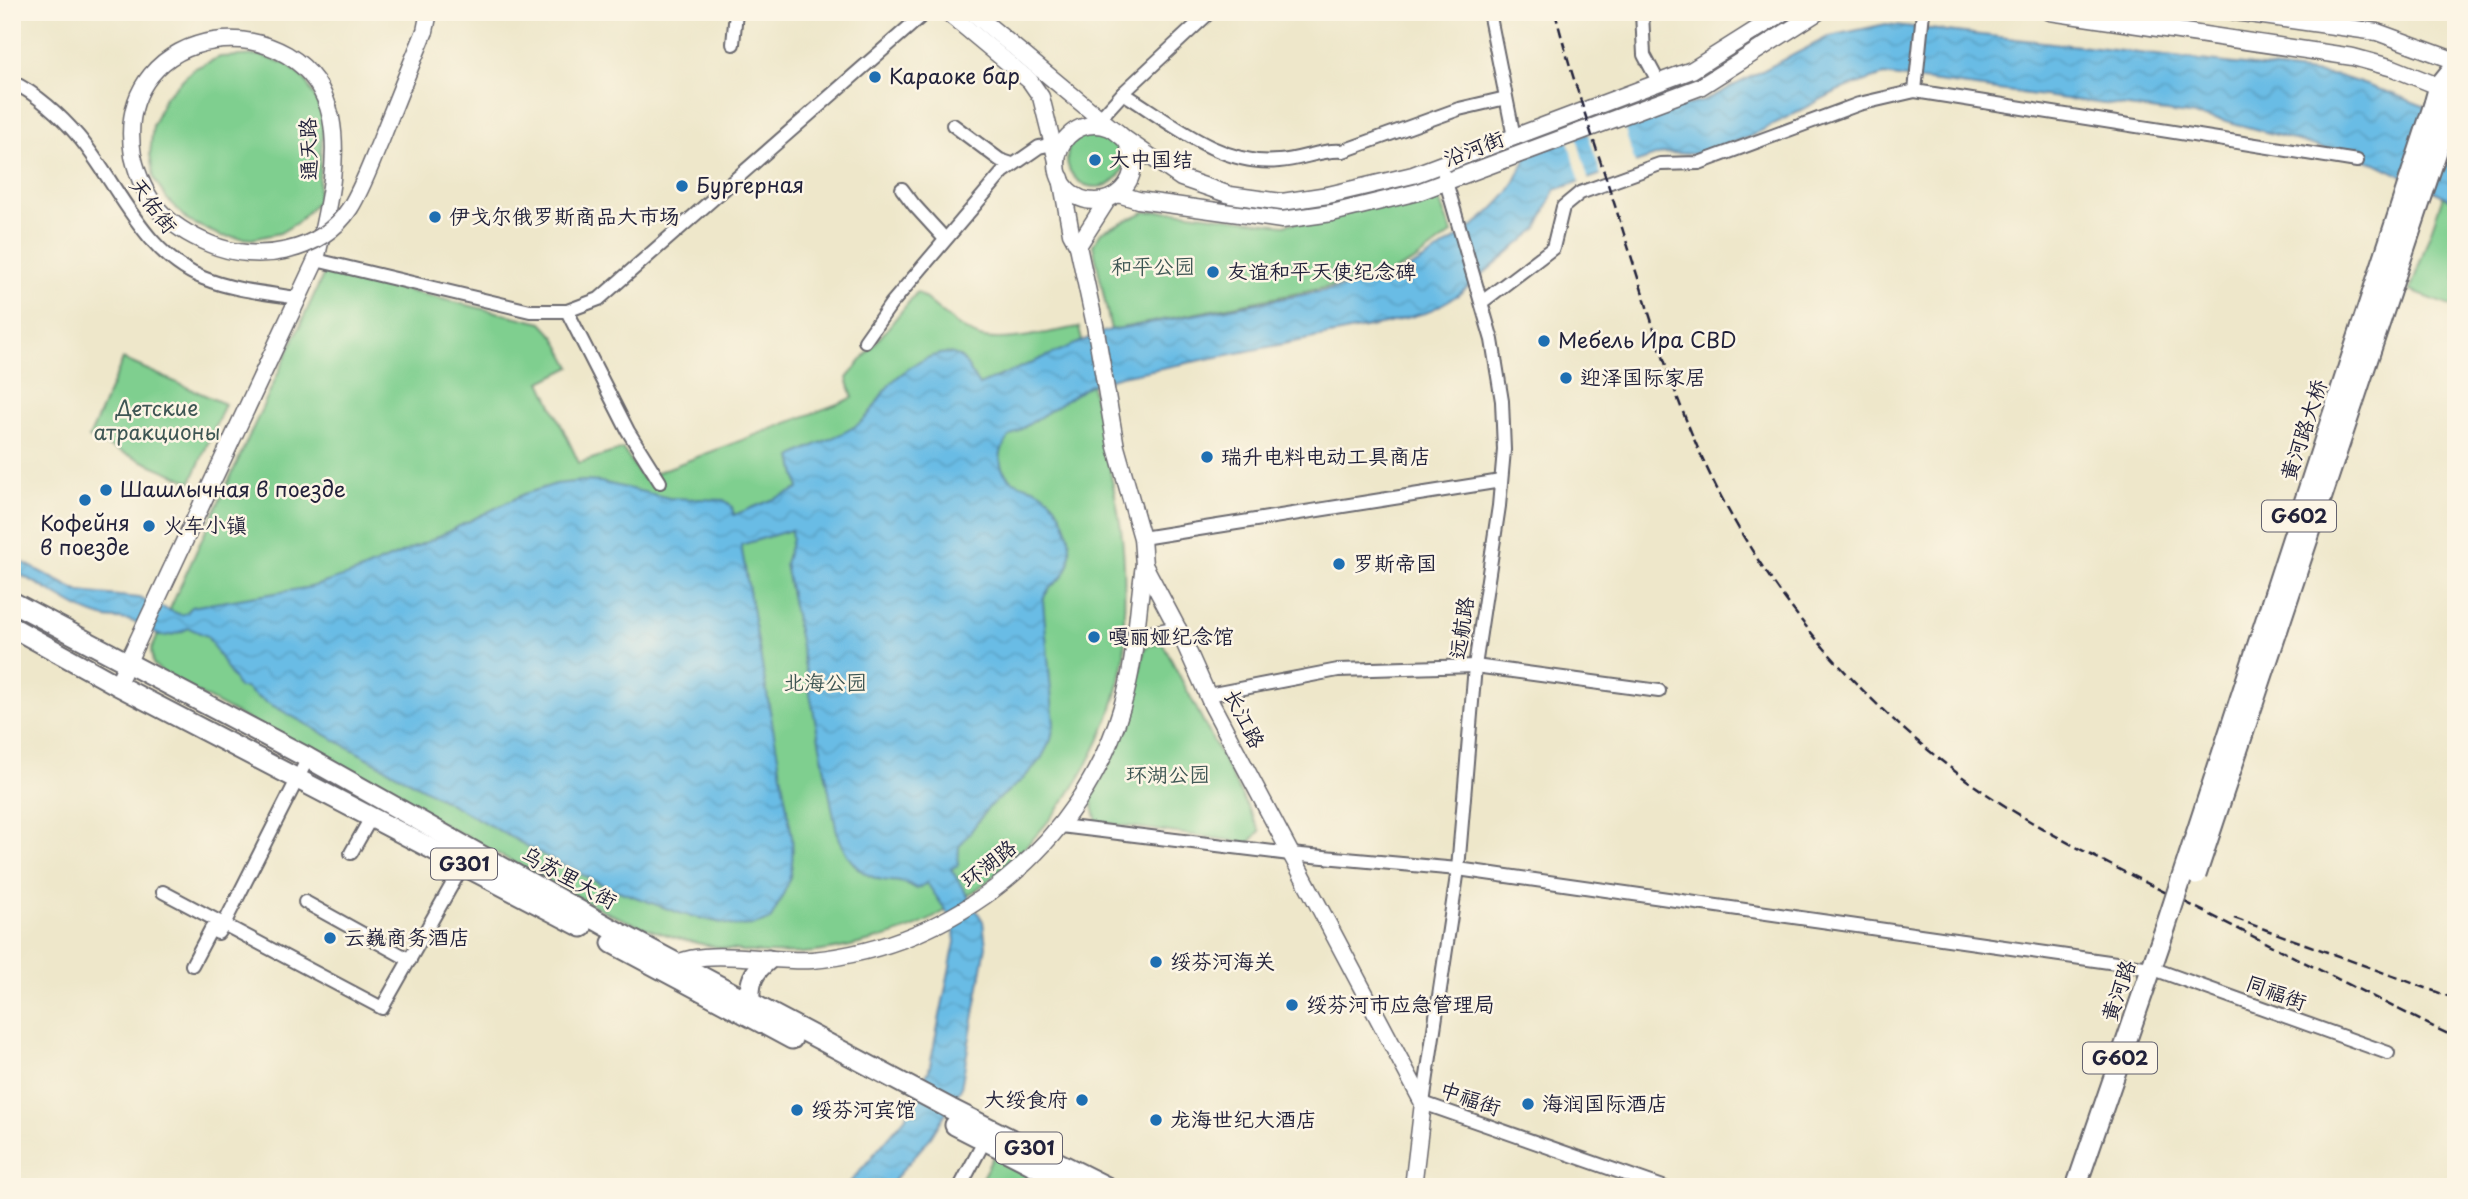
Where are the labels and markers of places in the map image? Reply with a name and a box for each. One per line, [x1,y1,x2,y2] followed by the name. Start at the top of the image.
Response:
[889,59,1020,91] place label: Караоке бар
[867,69,883,85] marker: Караоке бар
[1109,142,1193,174] place label: 大中国结
[1087,152,1103,168] marker: 大中国结
[696,168,804,200] place label: Бургерная
[674,178,690,194] marker: Бургерная
[449,199,680,231] place label: 伊戈尔俄罗斯商品大市场
[427,209,443,225] marker: 伊戈尔俄罗斯商品大市场
[1227,254,1416,286] place label: 友谊和平天使纪念碑
[1205,264,1221,280] marker: 友谊和平天使纪念碑
[1558,323,1737,355] place label: Мебель Ира CBD
[1536,333,1552,349] marker: Мебель Ира CBD
[1580,360,1706,392] place label: 迎泽国际家居
[1558,370,1574,386] marker: 迎泽国际家居
[1221,439,1431,471] place label: 瑞升电料电动工具商店
[1199,449,1215,465] marker: 瑞升电料电动工具商店
[120,472,346,504] place label: Шашлычная в поезде
[98,482,114,498] marker: Шашлычная в поезде
[77,492,93,508] marker: Кофейня в поезде
[40,506,130,562] place label: Кофейня в поезде
[163,508,247,540] place label: 火车小镇
[141,518,157,534] marker: 火车小镇
[1353,546,1437,578] place label: 罗斯帝国
[1331,556,1347,572] marker: 罗斯帝国
[1108,619,1234,651] place label: 嘎丽娅纪念馆
[1086,629,1102,645] marker: 嘎丽娅纪念馆
[344,920,470,952] place label: 云巍商务酒店
[322,930,338,946] marker: 云巍商务酒店
[1170,944,1275,976] place label: 绥芬河海关
[1148,954,1164,970] marker: 绥芬河海关
[1306,987,1495,1019] place label: 绥芬河市应急管理局
[1284,997,1300,1013] marker: 绥芬河市应急管理局
[984,1082,1068,1114] place label: 大绥食府
[1542,1086,1668,1118] place label: 海润国际酒店
[811,1092,916,1124] place label: 绥芬河宾馆
[1074,1092,1090,1108] marker: 大绥食府
[1520,1096,1536,1112] marker: 海润国际酒店
[789,1102,805,1118] marker: 绥芬河宾馆
[1170,1102,1317,1134] place label: 龙海世纪大酒店
[1148,1112,1164,1128] marker: 龙海世纪大酒店

